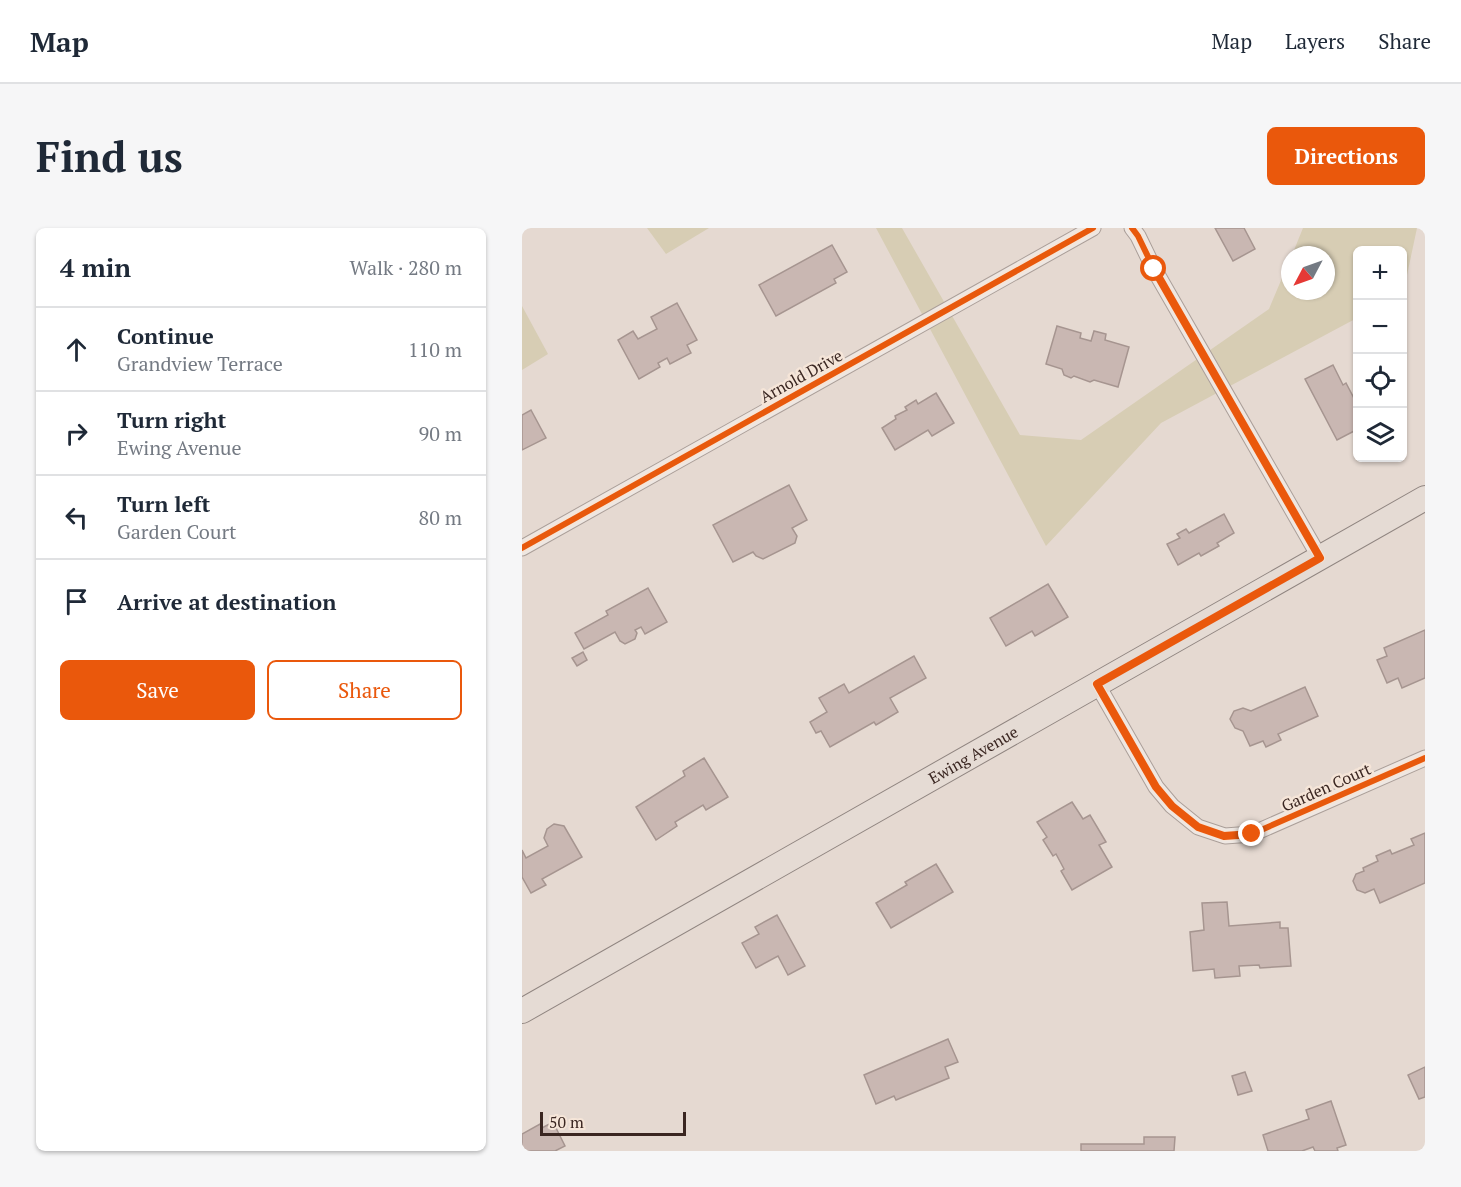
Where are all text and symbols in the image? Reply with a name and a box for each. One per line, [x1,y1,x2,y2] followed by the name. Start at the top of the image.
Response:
[30,23,89,60] text: Map
[1211,27,1252,55] text: Map
[1285,27,1345,55] text: Layers
[1378,27,1431,55] text: Share
[1267,127,1425,185] button: Directions
[36,128,183,184] text: Find us
[1281,246,1335,300] north arrow
[1353,246,1407,462] map controls
[1353,246,1407,300] button: +
[60,250,131,284] text: 4 min
[350,254,462,281] text: Walk · 280 m
[1140,255,1166,281] route start
[1353,300,1407,354] button: −
[117,321,214,350] text: Continue
[60,333,93,366] icon: ahead
[408,336,462,363] text: 110 m
[756,344,846,408] street label: Arnold Drive
[117,350,283,377] text: Grandview Terrace
[1353,354,1407,408] button: locate
[117,405,226,434] text: Turn right
[1353,408,1407,462] button: layers
[60,417,93,450] icon: right
[419,420,462,447] text: 90 m
[117,434,242,461] text: Ewing Avenue
[117,489,210,518] text: Turn left
[60,501,93,534] icon: left
[419,504,462,531] text: 80 m
[117,518,236,545] text: Garden Court
[60,585,93,618] icon: arrive
[117,587,336,616] text: Arrive at destination
[60,660,255,720] button: Save
[267,660,462,720] button: Share
[924,720,1022,789] street label: Ewing Avenue
[1278,757,1374,816] street label: Garden Court
[1238,820,1264,846] route end
[540,1109,686,1136] scale bar
[549,1111,584,1133] text: 50 m

